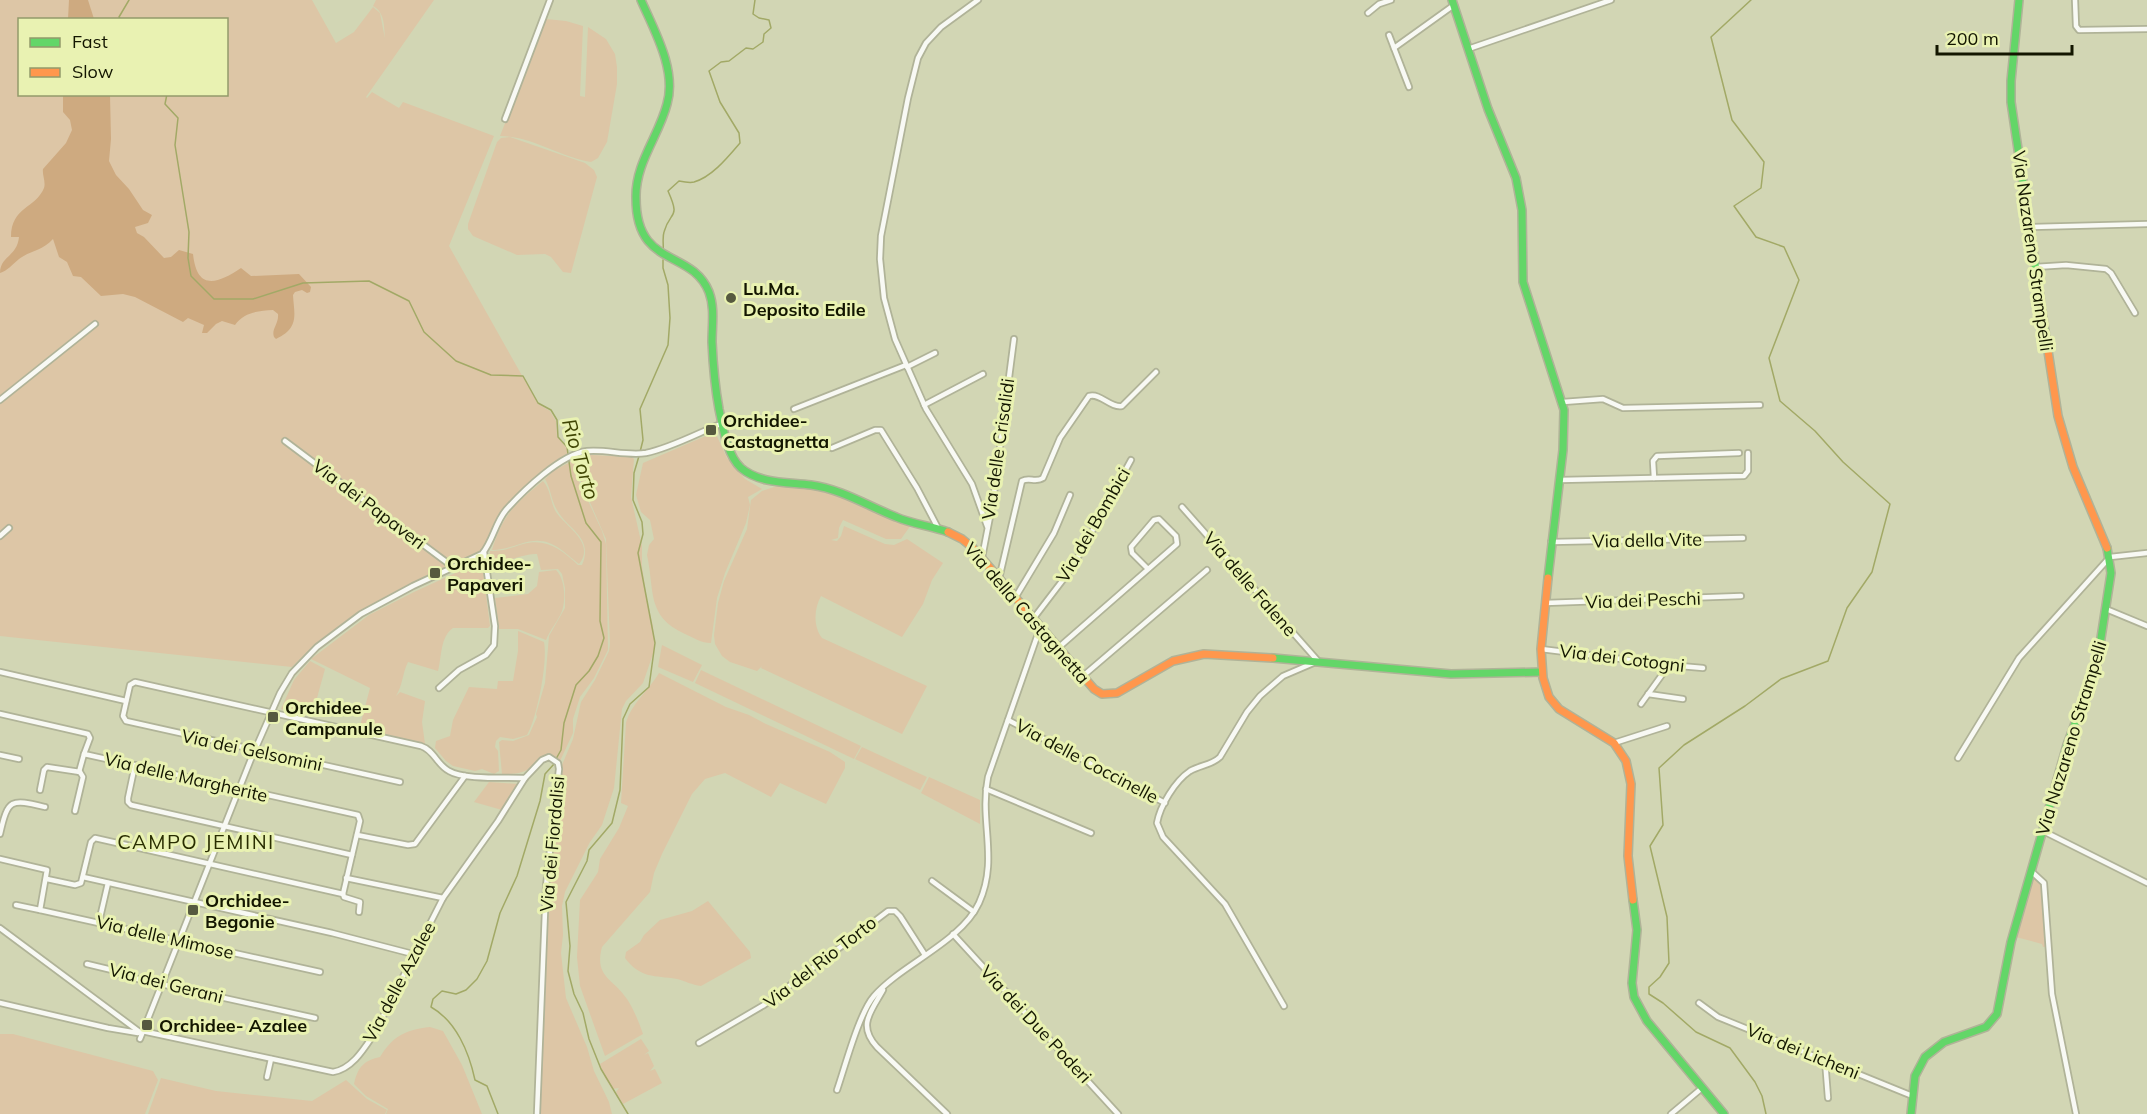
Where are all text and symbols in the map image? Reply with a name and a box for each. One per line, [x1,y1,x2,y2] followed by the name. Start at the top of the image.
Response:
[18,18,228,96] legend
[1937,18,2072,56] scale bar
[1946,27,1999,50] text: 200 m
[72,30,108,53] text: Fast
[72,60,114,83] text: Slow
[2008,149,2058,353] street label: Via Nazareno Strampelli
[743,277,866,321] place label: Lu.Ma. Deposito Edile
[724,291,738,305] marker: Lu.Ma. Deposito Edile
[977,377,1019,521] street label: Via delle Crisalidi
[723,409,829,453] place label: Orchidee- Castagnetta
[557,416,605,502] water label: Rio Torto
[704,423,718,437] marker: Orchidee- Castagnetta
[308,454,430,554] street label: Via dei Papaveri
[1051,464,1135,586] street label: Via dei Bombici
[1198,527,1302,641] street label: Via delle Falene
[1592,528,1702,552] street label: Via della Vite
[959,537,1095,689] street label: Via della Castagnetta
[447,552,532,596] place label: Orchidee- Papaveri
[428,566,442,580] marker: Orchidee- Papaveri
[1585,586,1701,614] street label: Via dei Peschi
[2030,638,2112,838] street label: Via Nazareno Strampelli
[1558,639,1686,677] street label: Via dei Cotogni
[285,696,383,740] place label: Orchidee- Campanule
[266,710,280,724] marker: Orchidee- Campanule
[1012,714,1162,808] street label: Via delle Coccinelle
[180,724,324,776] street label: Via dei Gelsomini
[102,747,270,807] street label: Via delle Margherite
[535,775,569,913] street label: Via dei Fiordalisi
[117,829,275,854] district label: CAMPO JEMINI
[205,889,290,933] place label: Orchidee- Begonie
[186,903,200,917] marker: Orchidee- Begonie
[94,910,236,964] street label: Via delle Mimose
[759,911,881,1013] street label: Via del Rio Torto
[358,918,440,1046] street label: Via delle Azalee
[106,958,226,1008] street label: Via dei Gerani
[975,960,1097,1088] street label: Via dei Due Poderi
[159,1014,307,1037] place label: Orchidee- Azalee
[140,1018,154,1032] marker: Orchidee- Azalee
[1743,1018,1863,1084] street label: Via dei Licheni

